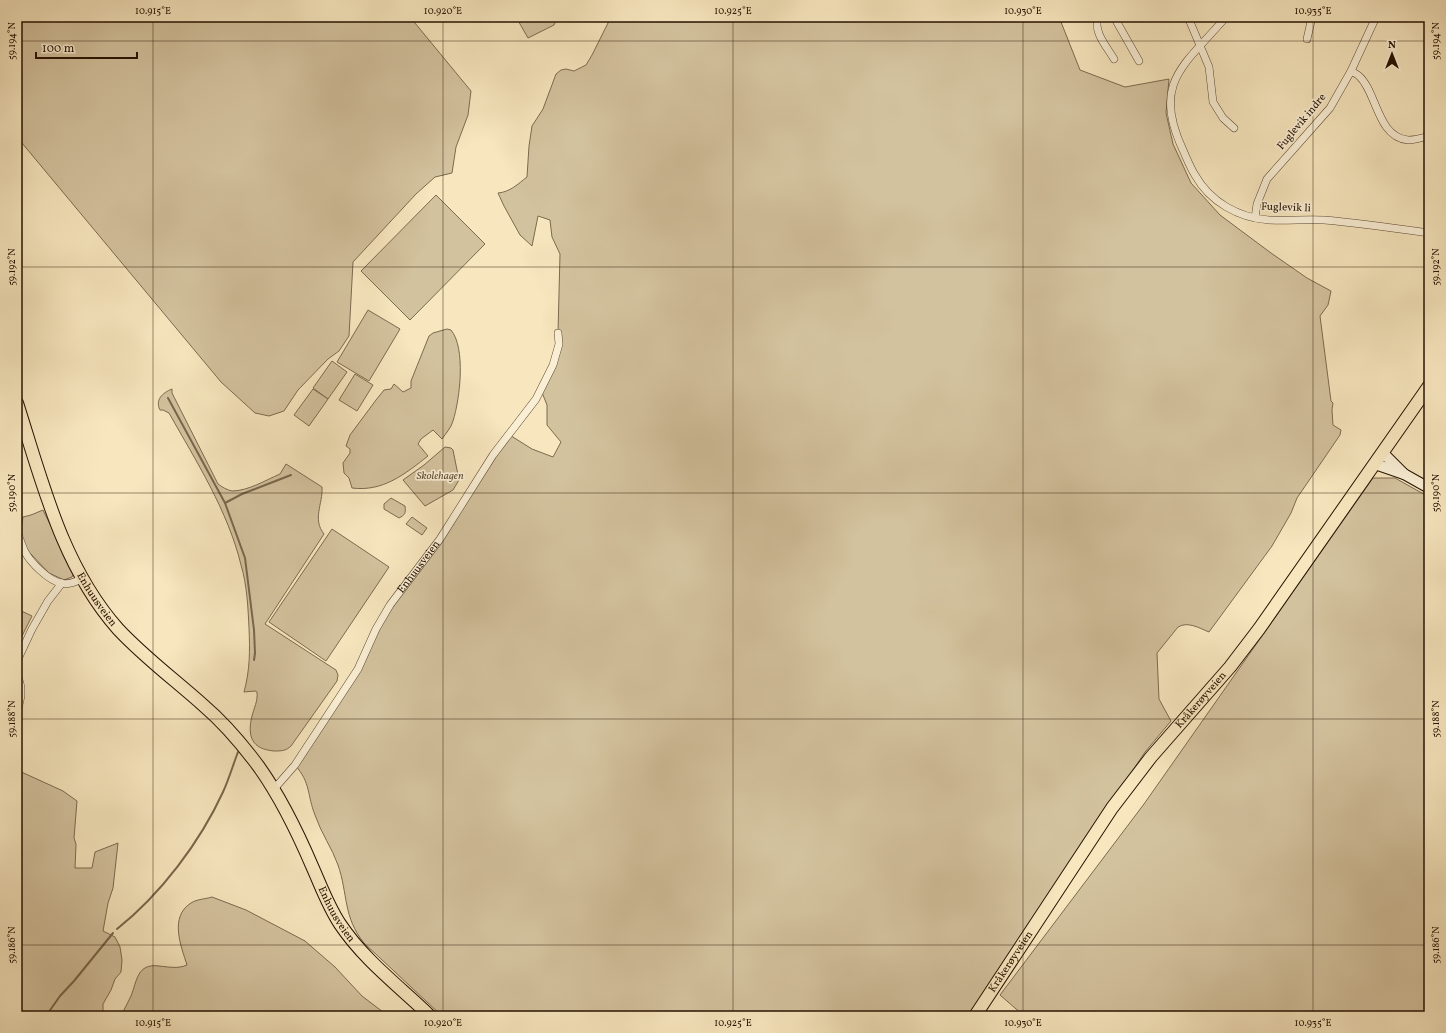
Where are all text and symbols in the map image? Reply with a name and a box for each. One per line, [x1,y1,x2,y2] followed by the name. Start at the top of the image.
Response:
[135,4,171,18] text: 10.915°E
[424,4,462,18] text: 10.920°E
[714,4,752,18] text: 10.925°E
[1004,4,1042,18] text: 10.930°E
[1295,4,1331,18] text: 10.935°E
[5,22,19,60] text: 59.194°N
[1429,22,1443,60] text: 59.194°N
[36,34,137,60] scale bar
[1372,34,1412,74] north arrow
[1388,38,1396,53] text: N
[42,41,75,57] text: 100 m
[1274,91,1330,153] street label: Fuglevik indre
[1261,200,1311,216] street label: Fuglevik li
[5,248,19,286] text: 59.192°N
[1429,248,1443,286] text: 59.192°N
[416,469,464,484] park label: Skolehagen
[5,473,19,512] text: 59.190°N
[1429,473,1443,512] text: 59.190°N
[394,537,444,597] street label: Enhuusveien
[73,570,121,630] street label: Enhuusveien
[1172,668,1230,732] street label: Kråkerøyveien
[5,700,19,738] text: 59.188°N
[1429,700,1443,738] text: 59.188°N
[314,884,359,946] street label: Enhuusveien
[5,926,19,964] text: 59.186°N
[1429,926,1443,964] text: 59.186°N
[985,928,1037,995] street label: Kråkerøyveien
[135,1016,171,1030] text: 10.915°E
[424,1016,462,1030] text: 10.920°E
[714,1016,752,1030] text: 10.925°E
[1004,1016,1042,1030] text: 10.930°E
[1295,1016,1331,1030] text: 10.935°E

